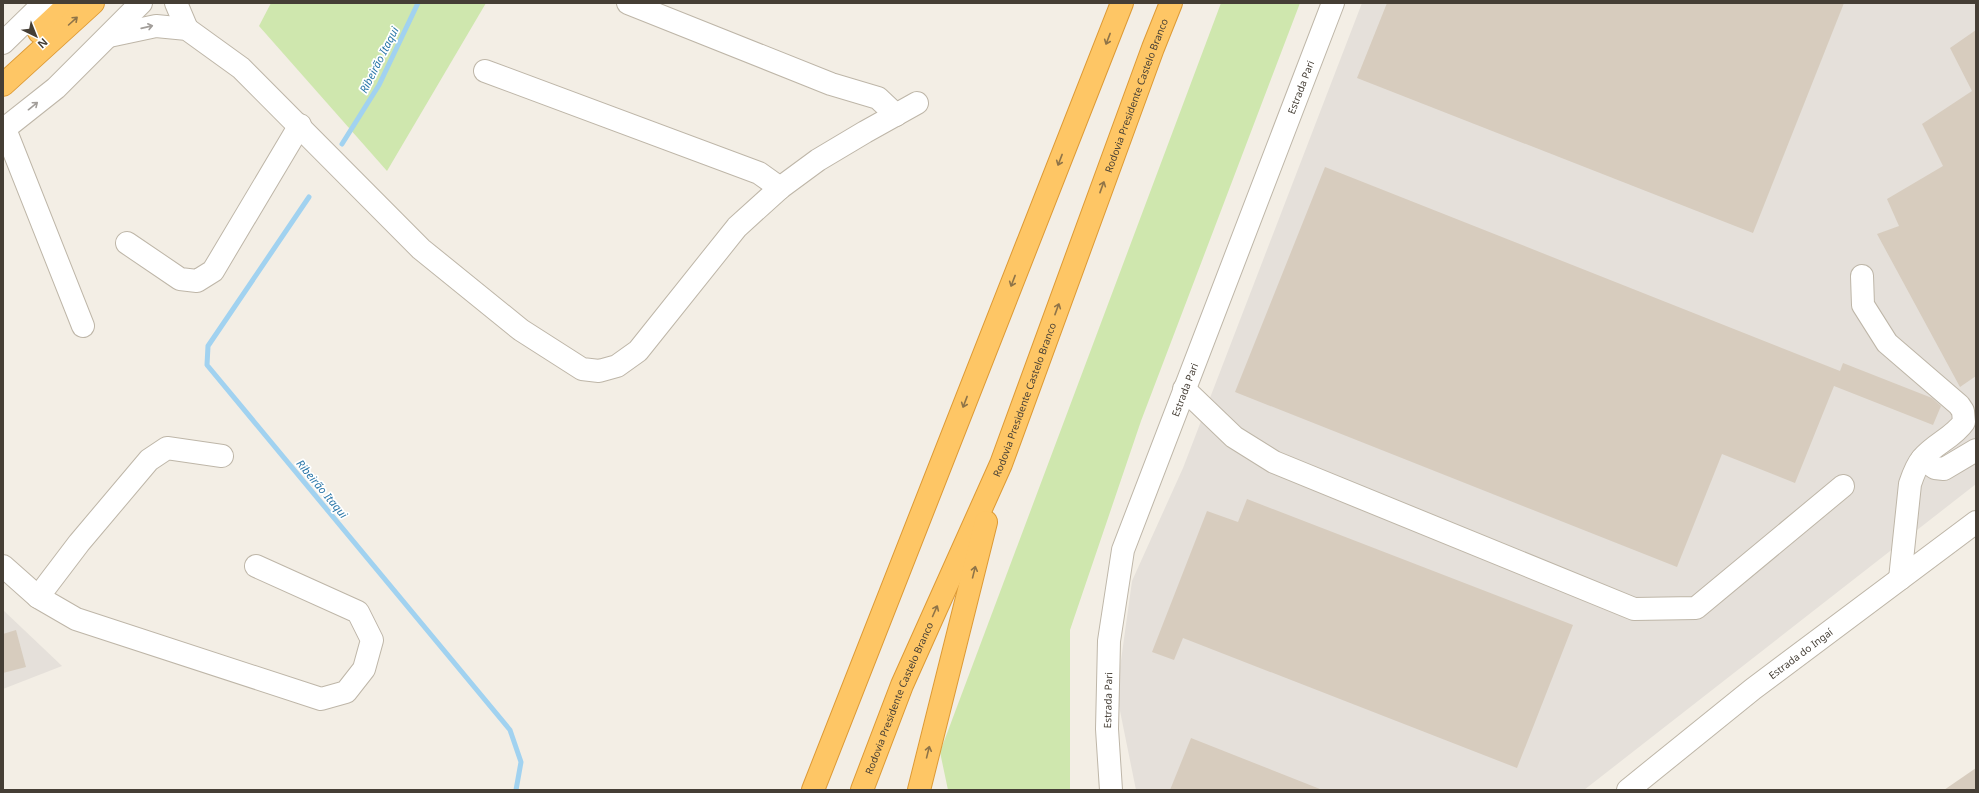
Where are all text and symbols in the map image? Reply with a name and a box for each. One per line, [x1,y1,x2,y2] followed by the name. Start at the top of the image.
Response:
[16,16,56,56] north arrow
[1101,16,1171,175] street label: Rodovia Presidente Castelo Branco
[68,17,78,26] one-way arrow
[140,23,153,31] one-way arrow
[355,24,402,95] water label: Ribeirão Itaqui
[1103,33,1111,45] one-way arrow
[35,35,52,52] text: N
[1284,58,1317,116] street label: Estrada Pari
[28,102,39,110] one-way arrow
[1056,154,1064,166] one-way arrow
[1099,181,1106,194] one-way arrow
[1008,275,1016,287] one-way arrow
[1054,304,1062,316] one-way arrow
[989,320,1059,479] street label: Rodovia Presidente Castelo Branco
[1168,361,1201,418] street label: Estrada Pari
[961,396,969,408] one-way arrow
[293,456,351,521] water label: Ribeirão Itaqui
[970,566,978,579] one-way arrow
[932,606,939,618] one-way arrow
[862,620,936,776] street label: Rodovia Presidente Castelo Branco
[1766,625,1836,682] street label: Estrada do Ingaí
[1100,672,1115,728] street label: Estrada Pari
[925,746,932,759] one-way arrow

